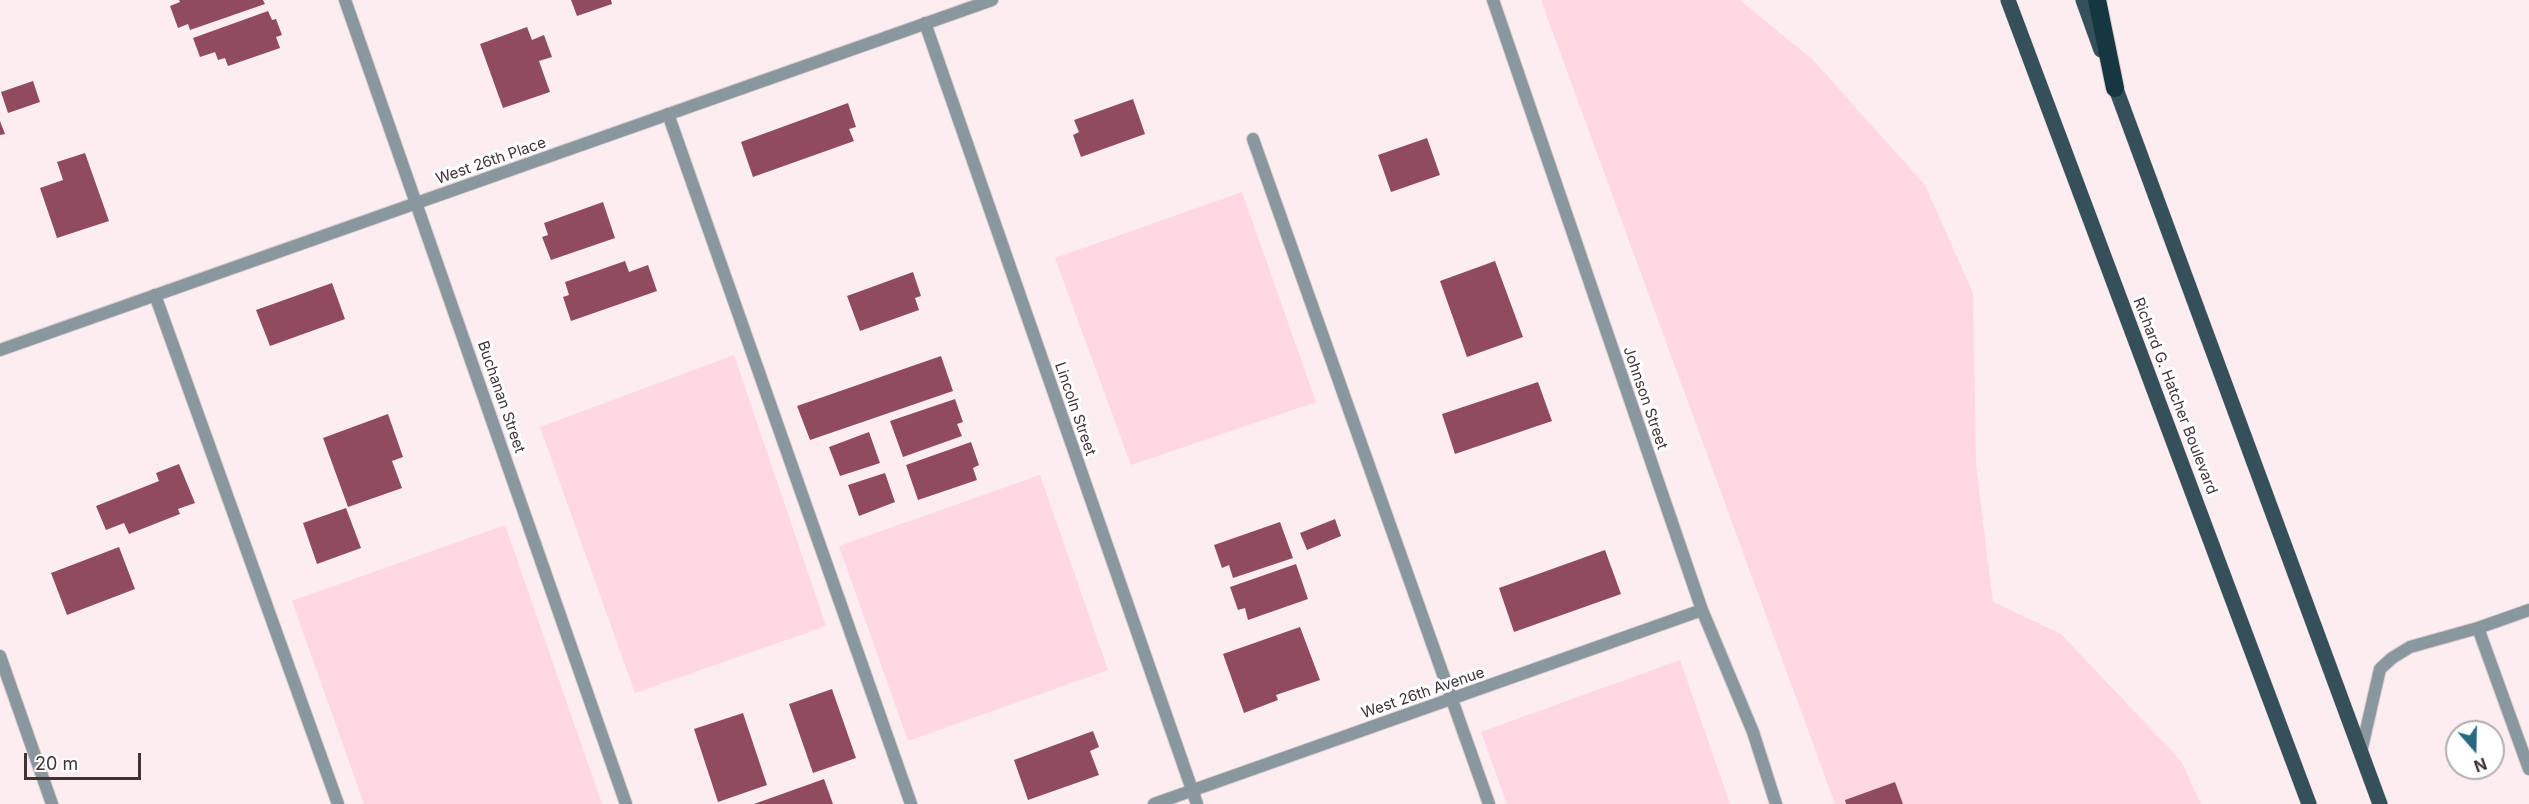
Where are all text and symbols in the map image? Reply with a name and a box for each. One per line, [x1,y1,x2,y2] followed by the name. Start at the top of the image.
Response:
[434,134,548,188] street label: West 26th Place
[2129,295,2221,497] street label: Richard G. Hatcher Boulevard
[473,339,529,455] street label: Buchanan Street
[1619,344,1671,452] street label: Johnson Street
[1051,360,1099,458] street label: Lincoln Street
[1359,664,1487,722] street label: West 26th Avenue
[2445,720,2505,780] north arrow
[27,741,144,779] scale bar
[35,753,78,774] text: 20 m
[2471,754,2490,777] text: N

